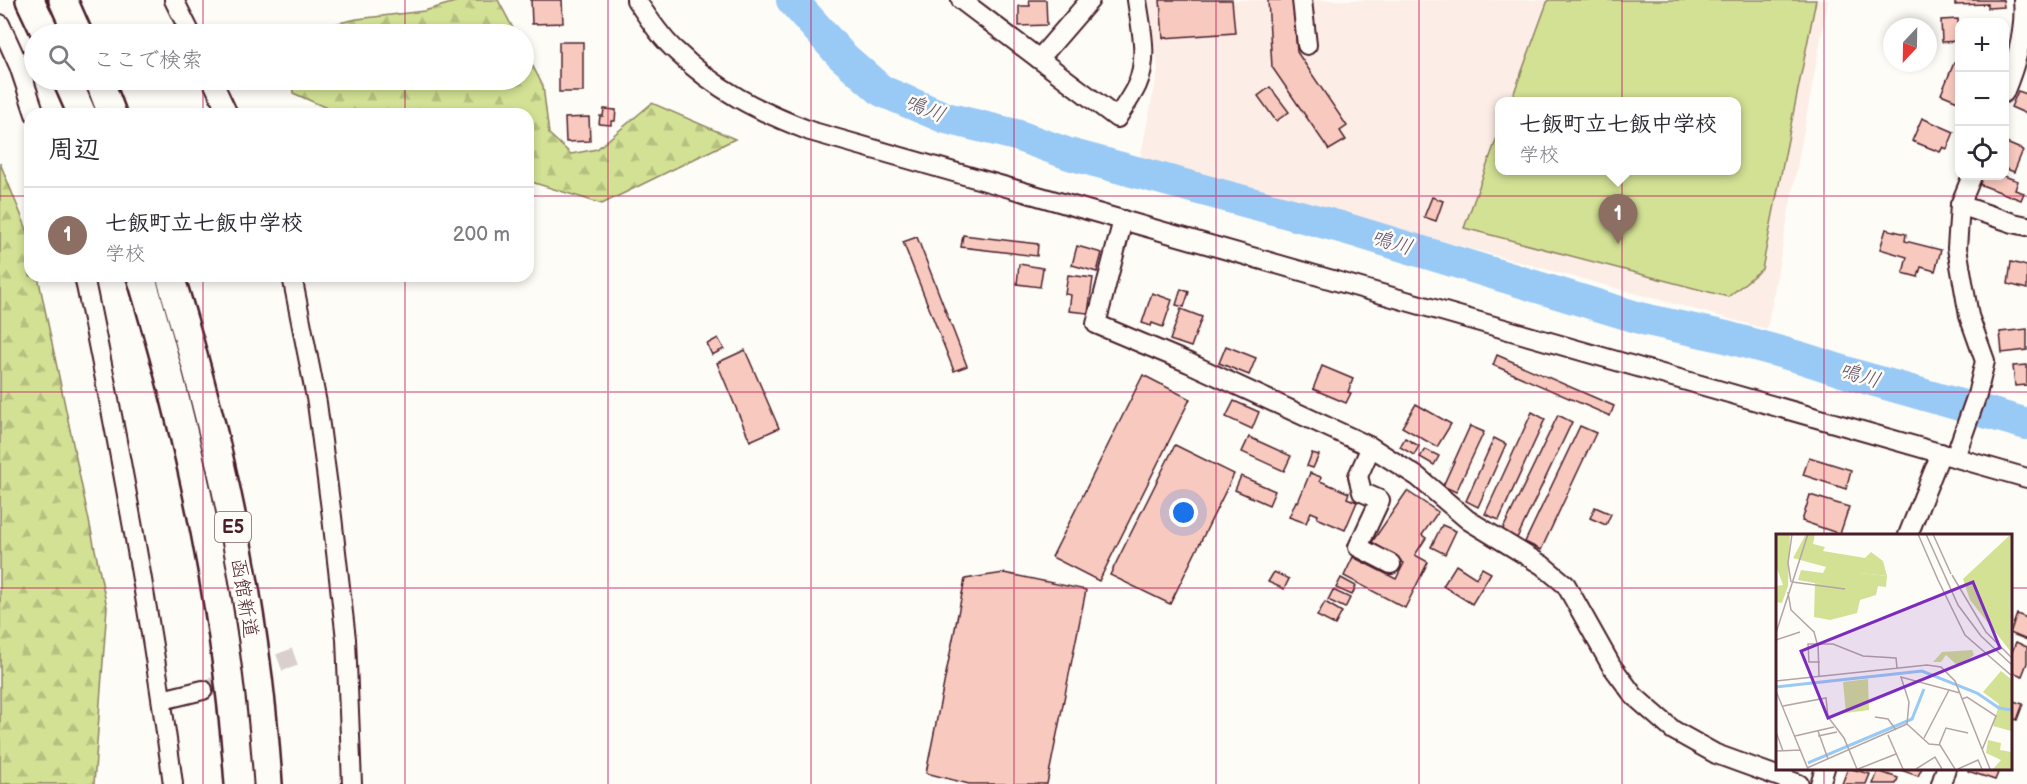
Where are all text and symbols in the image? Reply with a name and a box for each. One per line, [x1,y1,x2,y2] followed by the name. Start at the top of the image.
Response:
[1883,18,1937,72] north arrow
[1955,18,2009,180] map controls
[1955,18,2009,72] button: +
[24,24,534,90] search box
[45,41,78,74] icon: search
[93,47,203,74] text: ここで検索
[1955,72,2009,126] button: −
[901,89,949,128] water label: 鳴川
[1495,97,1741,175] popup
[1519,111,1717,138] text: 七飯町立七飯中学校
[1955,126,2009,180] button: locate
[48,135,100,166] text: 周辺
[1519,143,1559,167] text: 学校
[1598,194,1638,244] pin: 1
[105,210,303,237] text: 七飯町立七飯中学校
[63,223,72,247] text: 1
[453,223,510,247] text: 200 m
[1368,224,1416,261] water label: 鳴川
[105,242,145,266] text: 学校
[1836,357,1884,394] water label: 鳴川
[1169,498,1198,527] your location
[215,512,251,542] road number: E5
[1776,534,2012,769] inset map
[225,557,263,640] street label: 函館新道

